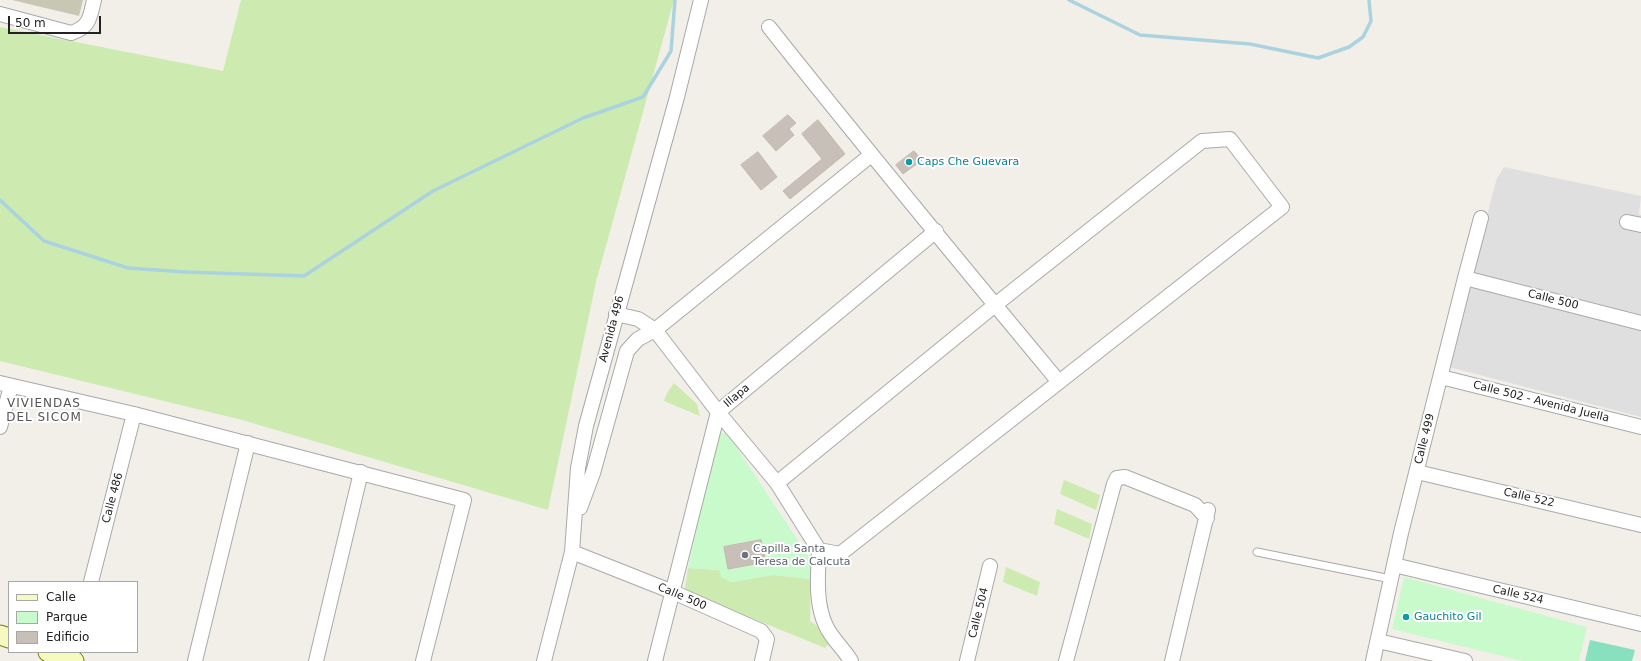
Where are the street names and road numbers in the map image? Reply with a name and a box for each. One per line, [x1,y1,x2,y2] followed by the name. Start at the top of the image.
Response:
[1526,287,1580,313] street label: Calle 500
[597,294,627,364] street label: Avenida 496
[1471,379,1611,425] street label: Calle 502 - Avenida Juella
[721,381,753,411] street label: Illapa
[1412,412,1438,466] street label: Calle 499
[100,471,126,525] street label: Calle 486
[1502,486,1556,510] street label: Calle 522
[656,581,708,613] street label: Calle 500
[1491,583,1545,607] street label: Calle 524
[966,586,992,640] street label: Calle 504

